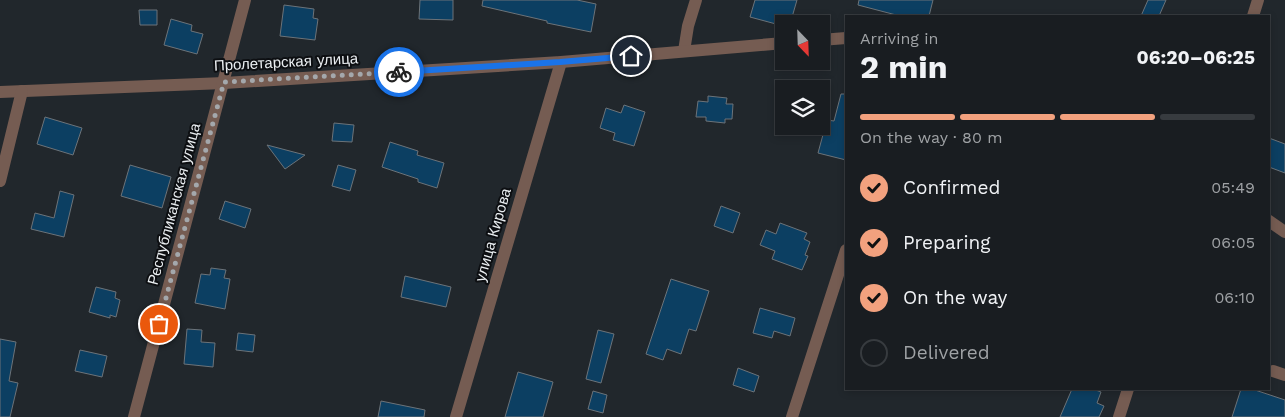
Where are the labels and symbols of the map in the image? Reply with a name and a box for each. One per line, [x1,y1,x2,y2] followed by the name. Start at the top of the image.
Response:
[775,15,830,70] north arrow
[610,35,652,77] pin
[374,47,424,97] courier
[213,49,359,75] street label: Пролетарская улица
[144,121,204,287] street label: Республиканская улица
[471,186,515,284] street label: улица Кирова
[138,303,180,345] pin

